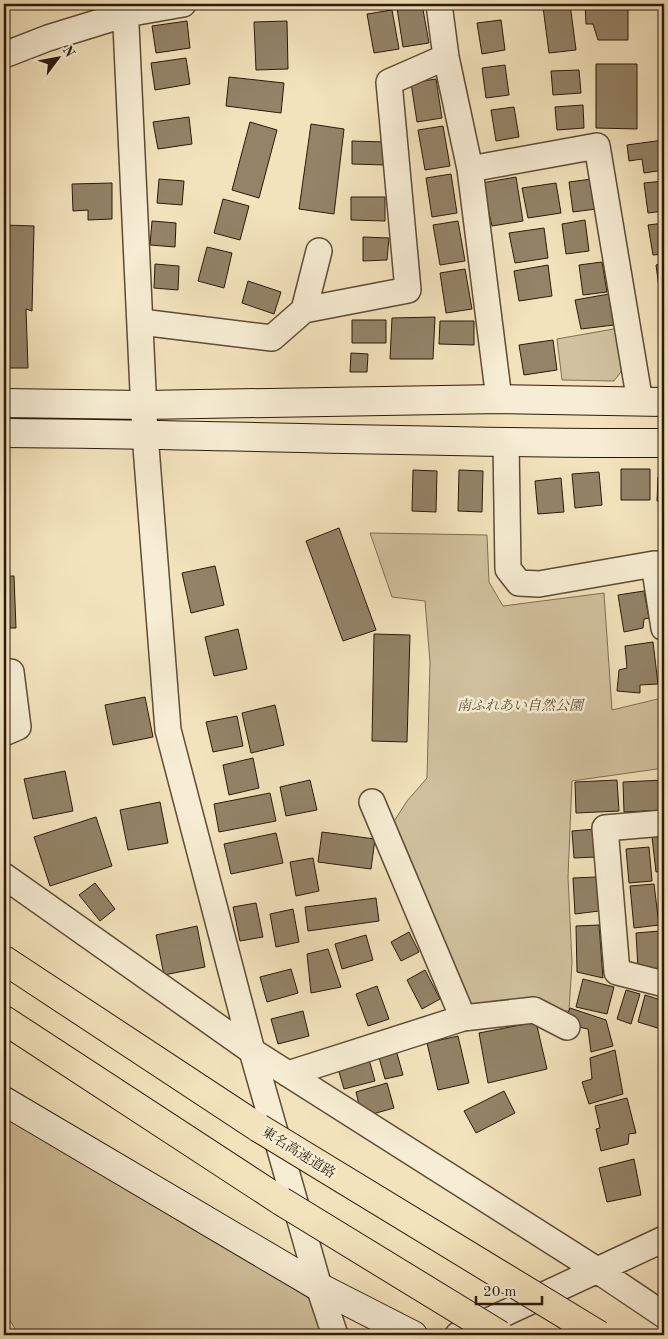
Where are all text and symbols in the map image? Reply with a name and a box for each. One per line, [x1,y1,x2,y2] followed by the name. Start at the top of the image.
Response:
[32,32,82,82] north arrow
[59,43,77,60] text: N
[457,698,585,713] park label: 南ふれあい自然公園
[259,1124,338,1181] street label: 東名高速道路
[476,1274,542,1306] scale bar
[483,1285,517,1300] text: 20 m

